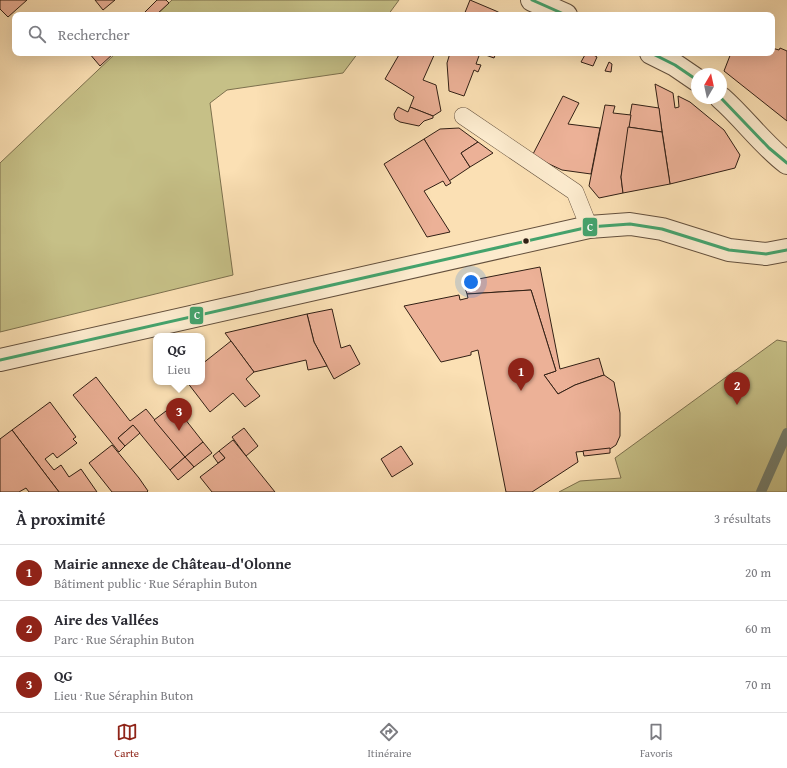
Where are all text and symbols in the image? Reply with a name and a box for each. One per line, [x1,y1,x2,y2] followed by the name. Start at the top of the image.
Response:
[12,12,775,56] search box
[26,23,48,45] icon: search
[58,24,130,45] text: Rechercher
[691,68,727,104] north arrow
[582,217,598,237] line badge: C
[587,219,593,235] text: C
[521,236,531,246] unlabelled marker
[461,272,481,292] your location
[189,306,204,325] line badge: C
[194,307,200,323] text: C
[153,333,205,385] popup
[167,339,186,360] text: QG
[508,358,534,391] pin: 1
[167,360,191,379] text: Lieu
[724,372,750,405] pin: 2
[166,398,192,431] pin: 3
[16,506,105,531] text: À proximité
[714,509,771,528] text: 3 résultats
[54,553,291,574] text: Mairie annexe de Château-d'Olonne
[26,563,32,582] text: 1
[745,563,771,582] text: 20 m
[54,574,257,593] text: Bâtiment public · Rue Séraphin Buton
[54,609,159,630] text: Aire des Vallées
[26,619,32,638] text: 2
[745,619,771,638] text: 60 m
[54,630,194,649] text: Parc · Rue Séraphin Buton
[54,665,73,686] text: QG
[26,675,32,694] text: 3
[745,675,771,694] text: 70 m
[54,686,193,705] text: Lieu · Rue Séraphin Buton
[114,721,139,761] tab: Carte
[367,721,411,761] tab: Itinéraire
[640,721,673,761] tab: Favoris

